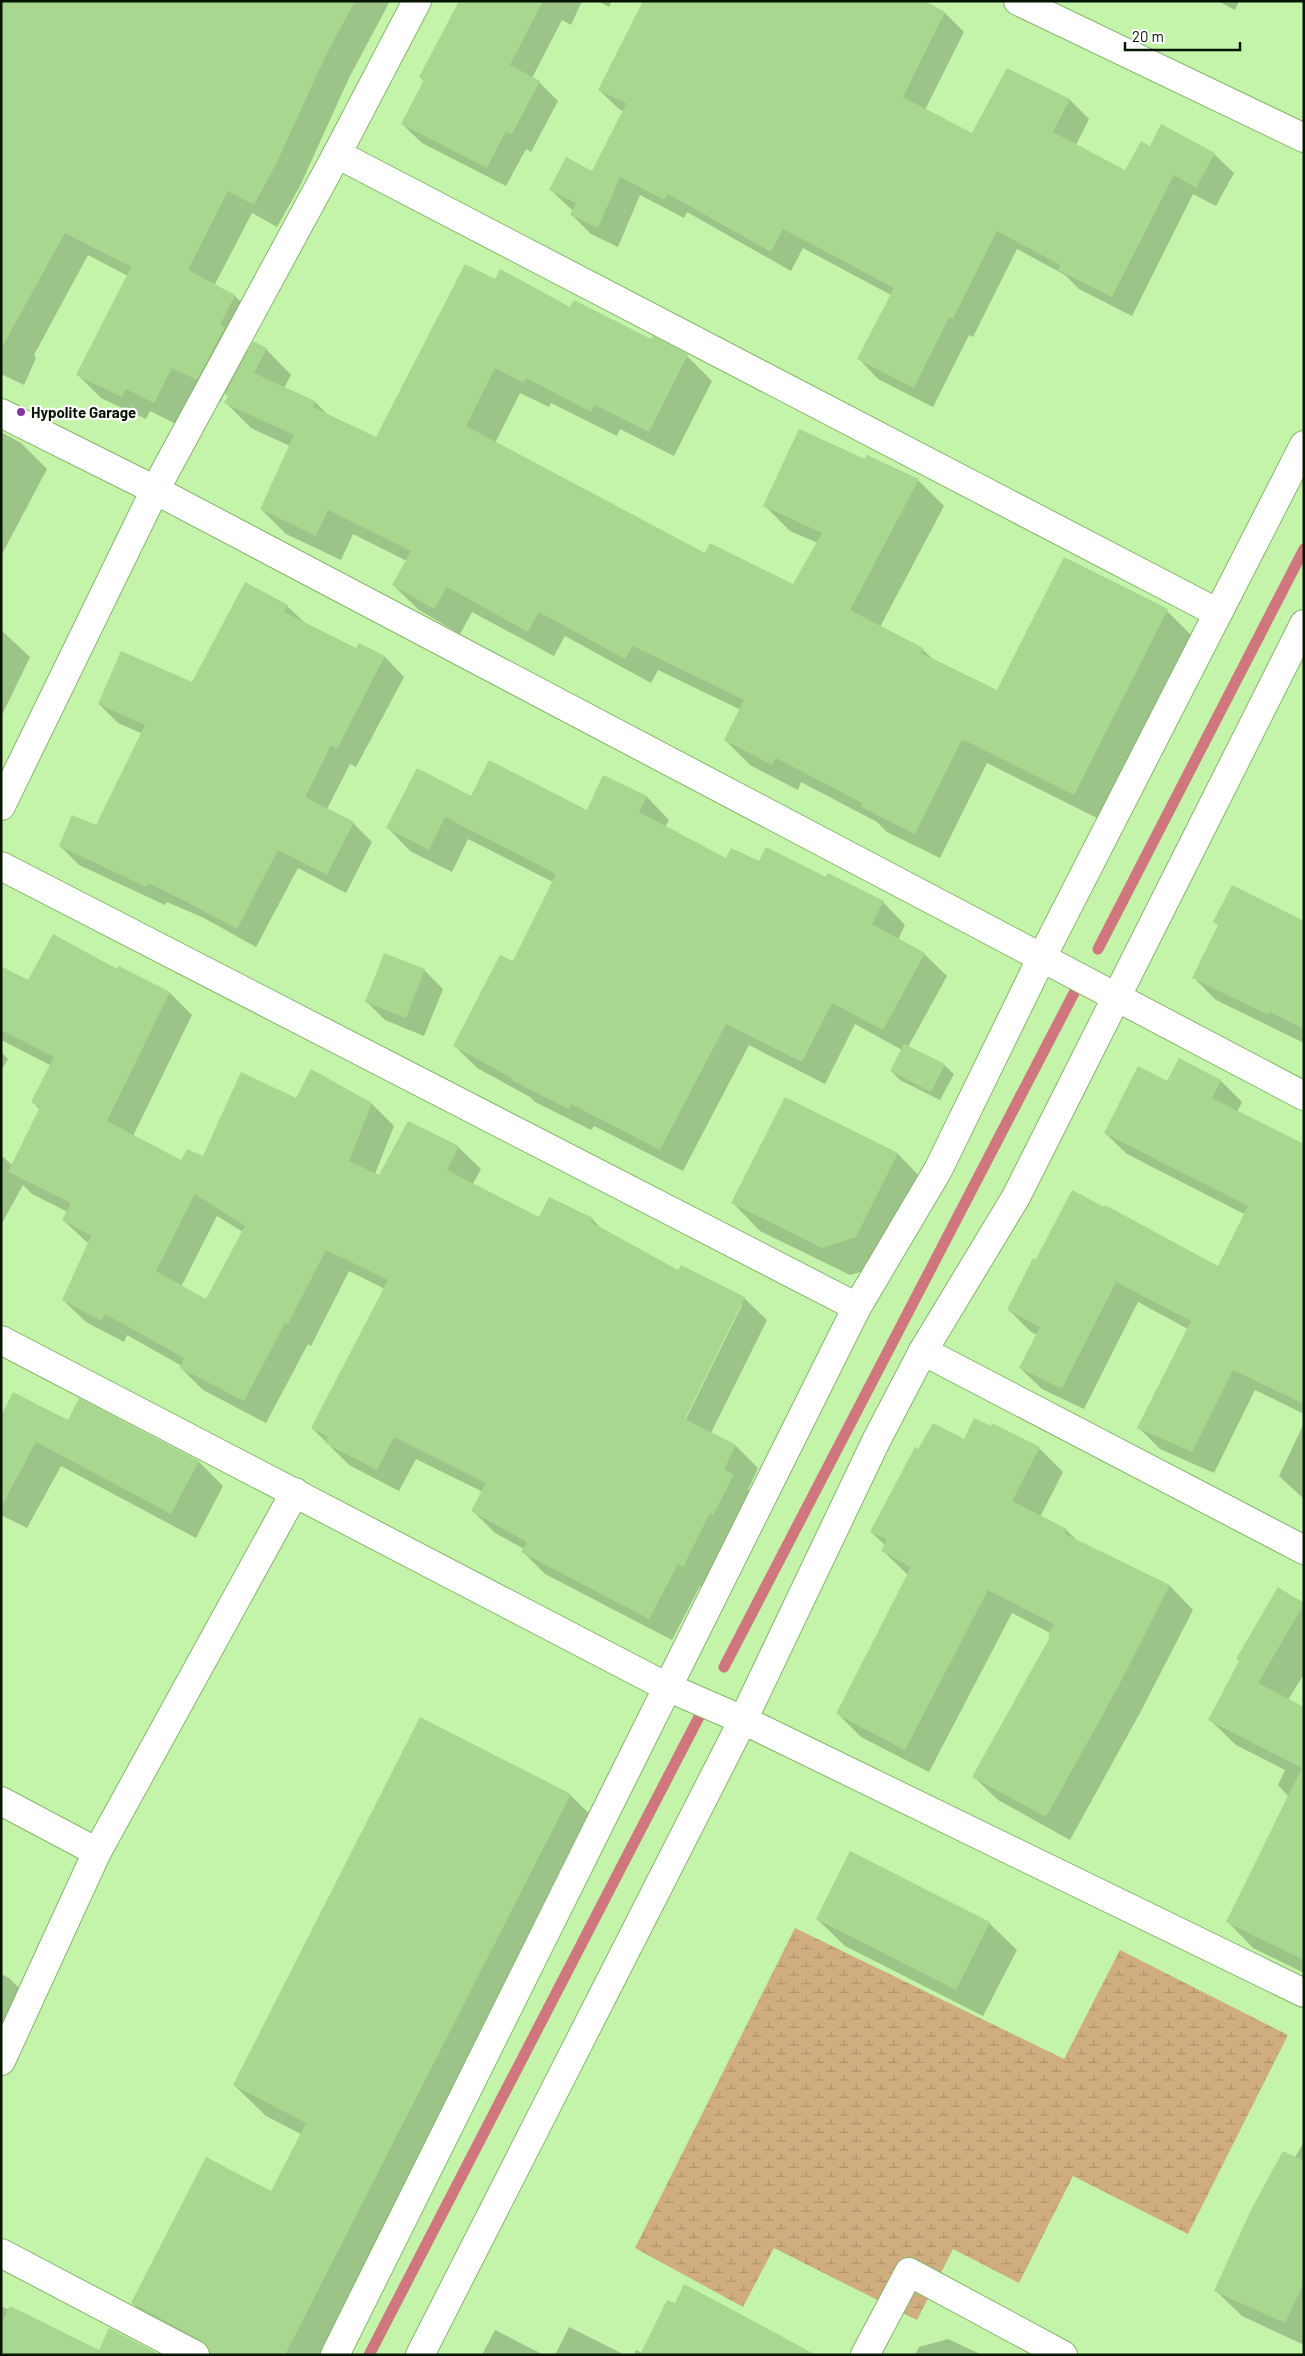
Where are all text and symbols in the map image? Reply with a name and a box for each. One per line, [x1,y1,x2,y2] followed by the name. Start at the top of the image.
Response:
[1125,20,1240,52] scale bar
[1132,27,1164,45] text: 20 m
[31,403,136,421] place label: Hypolite Garage
[15,406,27,418] marker: Hypolite Garage

